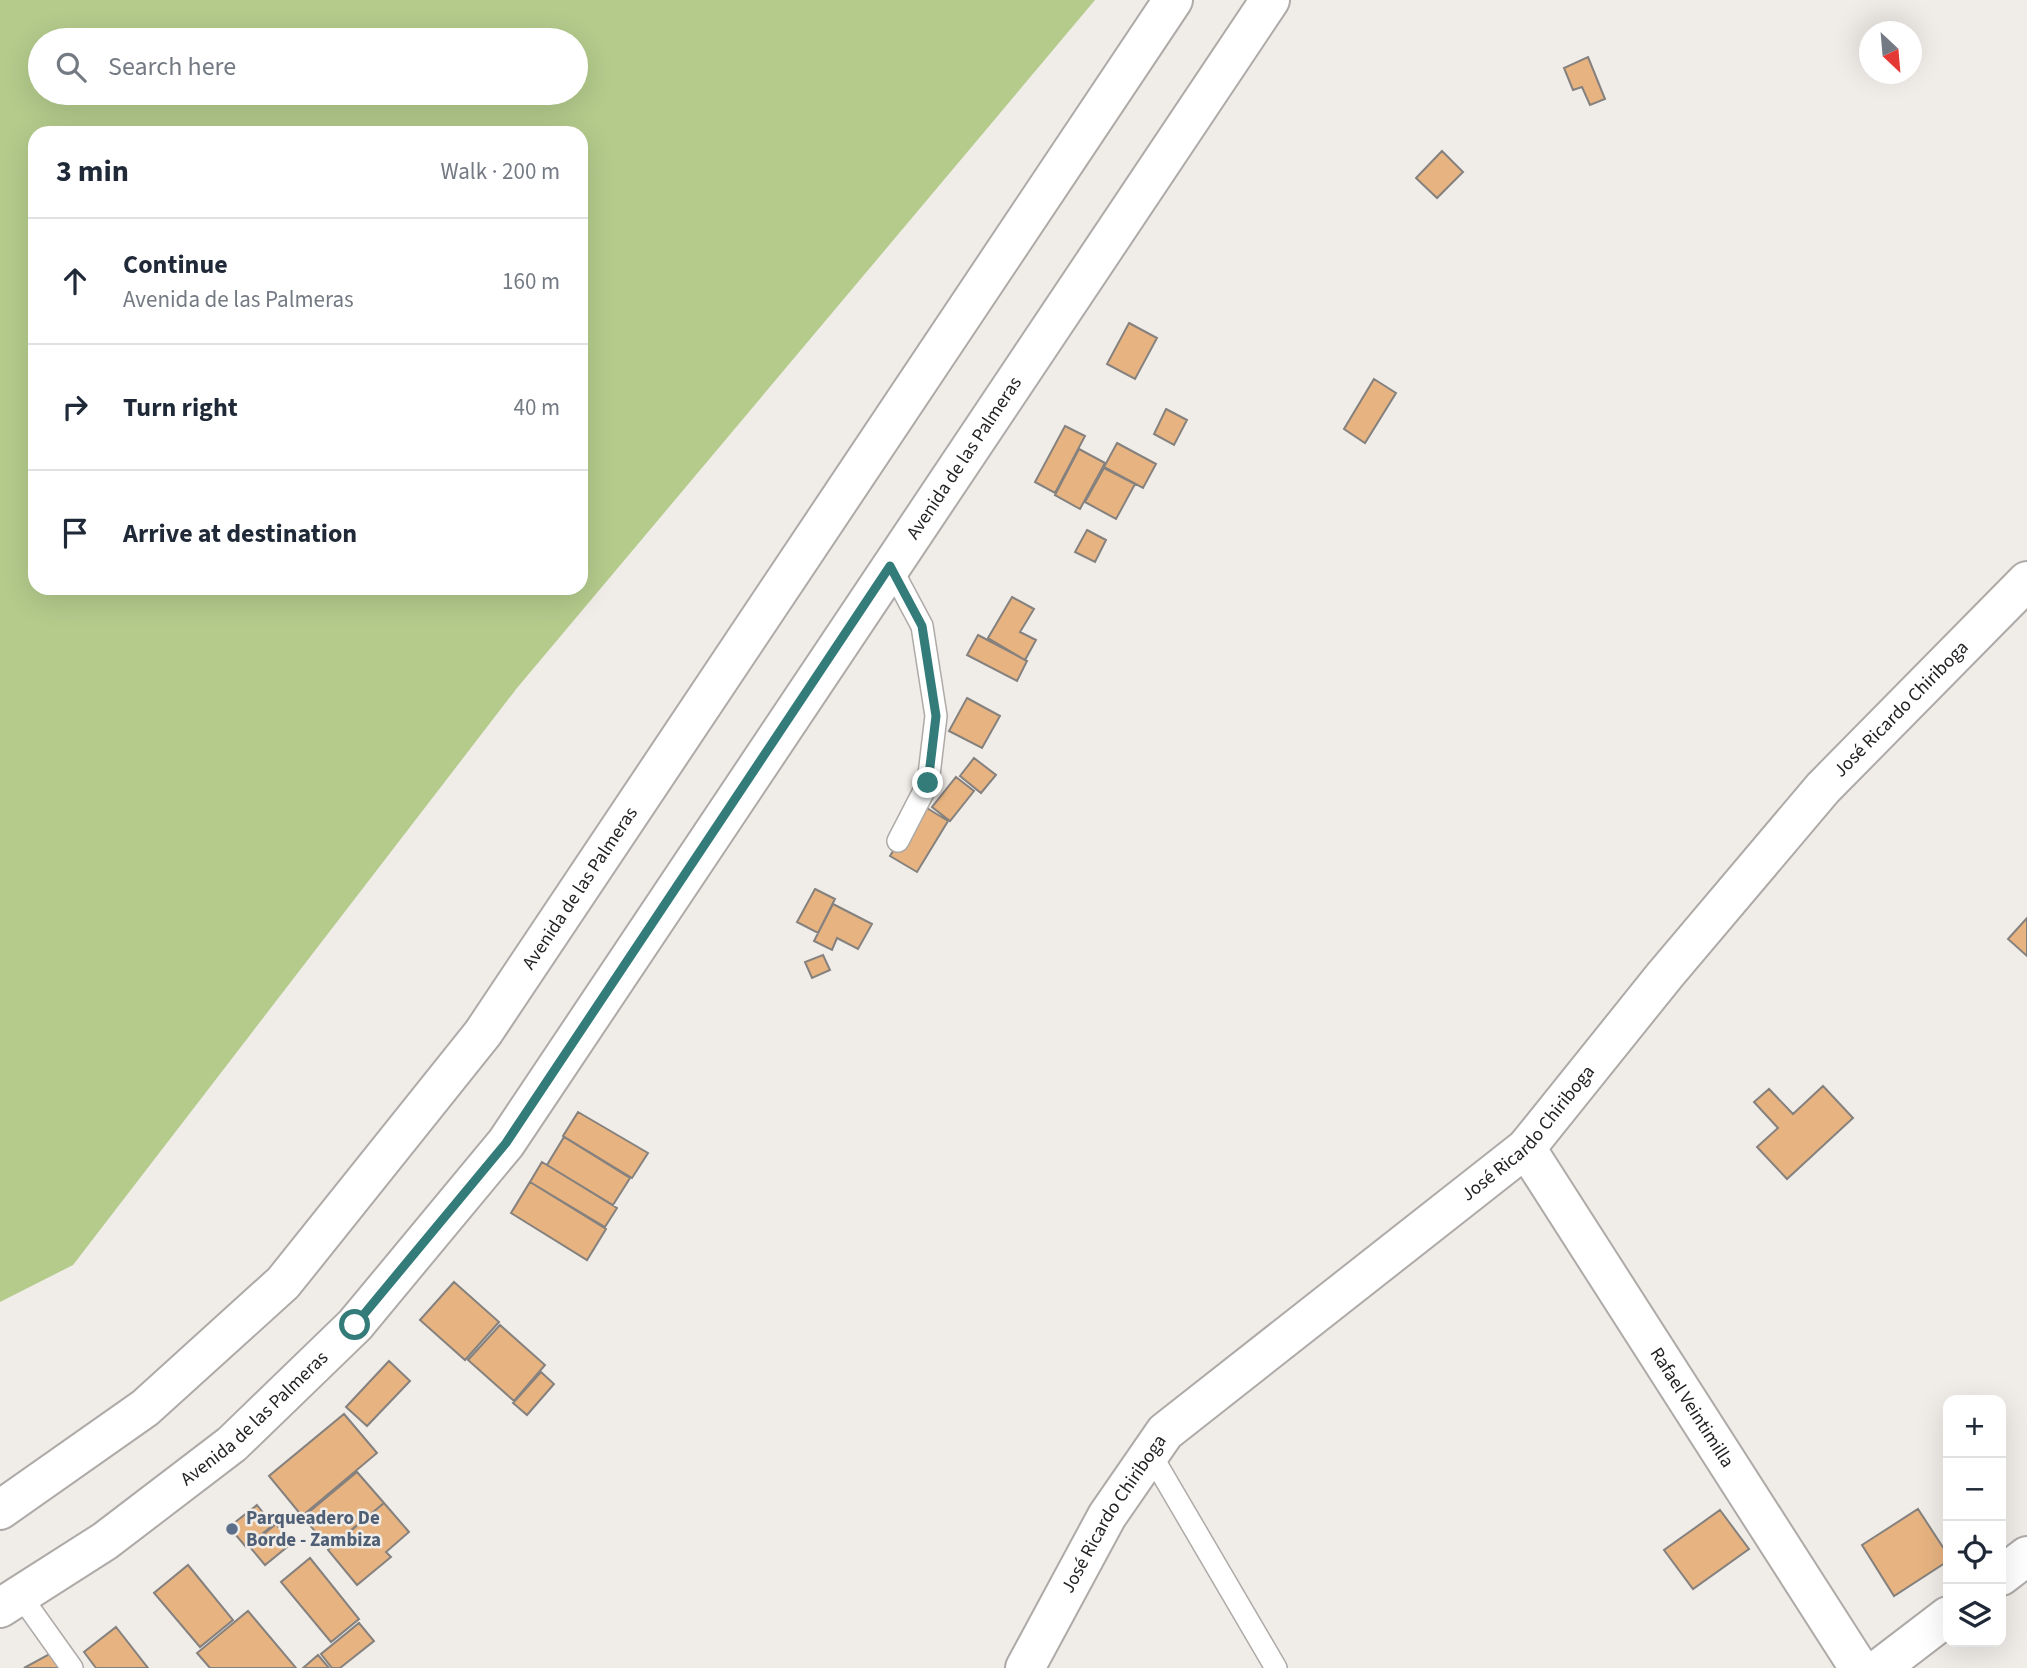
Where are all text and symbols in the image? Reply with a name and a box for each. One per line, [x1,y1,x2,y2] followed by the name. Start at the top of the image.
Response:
[1859,21,1922,84] north arrow
[28,28,588,105] search box
[52,48,90,86] icon: search
[108,48,236,85] text: Search here
[56,150,129,193] text: 3 min
[441,155,560,188] text: Walk · 200 m
[123,246,228,283] text: Continue
[56,262,94,300] icon: ahead
[502,265,560,298] text: 160 m
[123,283,354,316] text: Avenida de las Palmeras
[900,371,1028,545] street label: Avenida de las Palmeras
[56,388,94,426] icon: right
[123,389,238,426] text: Turn right
[513,391,560,424] text: 40 m
[56,514,94,552] icon: arrive
[123,515,357,552] text: Arrive at destination
[1827,635,1975,783] street label: José Ricardo Chiriboga
[912,767,943,798] route end
[516,801,644,975] street label: Avenida de las Palmeras
[1455,1059,1601,1208] street label: José Ricardo Chiriboga
[339,1309,370,1340] route start
[1643,1342,1741,1473] street label: Rafael Veintimilla
[175,1345,334,1492] street label: Avenida de las Palmeras
[1943,1395,2006,1647] map controls
[1943,1395,2006,1458] button: +
[1054,1429,1173,1598] street label: José Ricardo Chiriboga
[1943,1458,2006,1521] button: −
[246,1505,381,1554] place label: Parqueadero De Borde - Zambiza
[224,1521,240,1537] marker: Parqueadero De Borde - Zambiza
[1943,1521,2006,1584] button: locate
[1943,1584,2006,1647] button: layers

